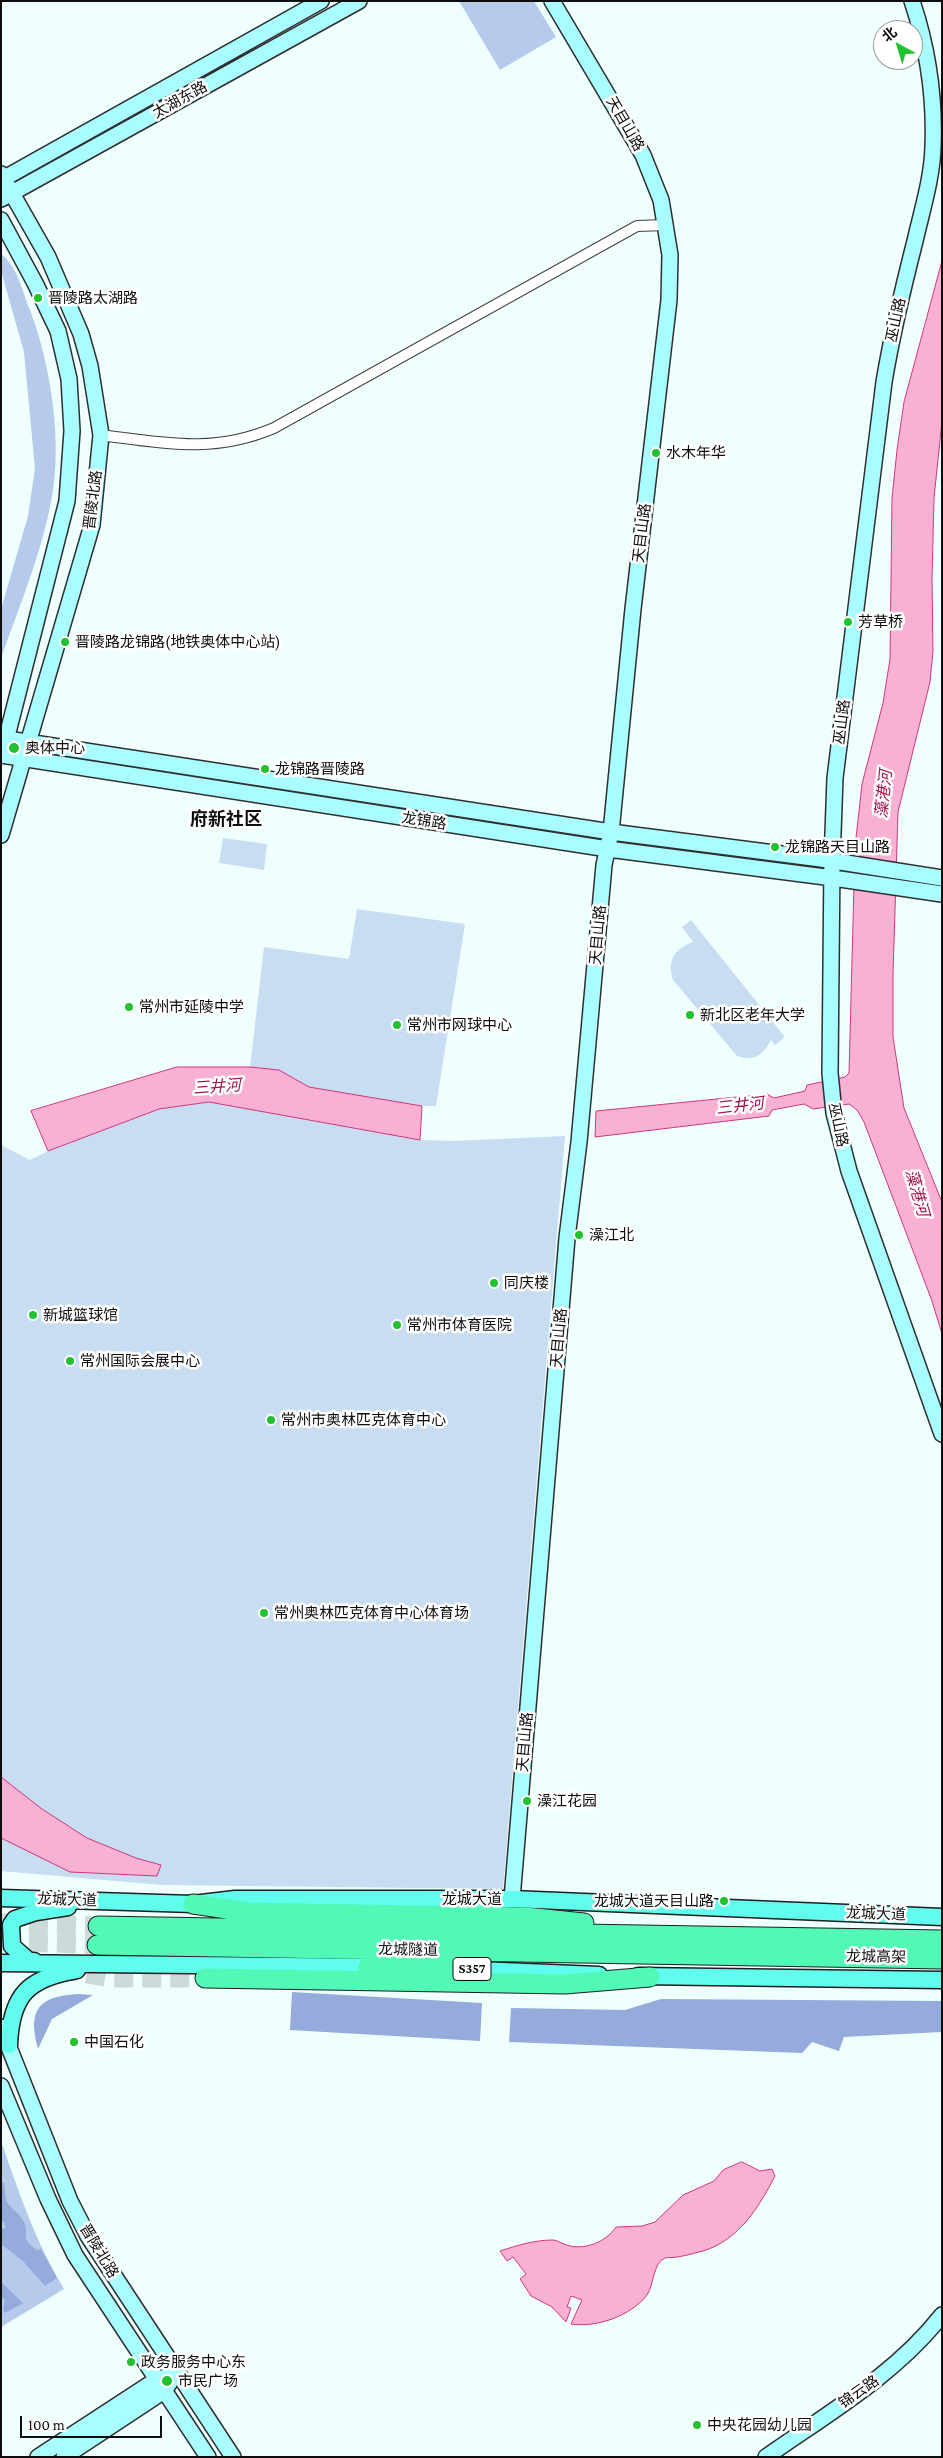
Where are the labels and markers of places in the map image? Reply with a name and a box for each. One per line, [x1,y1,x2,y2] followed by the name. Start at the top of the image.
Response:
[48,289,138,307] place label: 晋陵路太湖路
[32,292,44,304] marker: 晋陵路太湖路
[666,444,726,462] place label: 水木年华
[650,447,662,459] marker: 水木年华
[858,613,903,631] place label: 芳草桥
[842,616,854,628] marker: 芳草桥
[75,633,281,651] place label: 晋陵路龙锦路(地铁奥体中心站)
[59,636,71,648] marker: 晋陵路龙锦路(地铁奥体中心站)
[25,739,85,757] place label: 奥体中心
[7,741,21,755] marker: 奥体中心
[275,760,365,778] place label: 龙锦路晋陵路
[259,763,271,775] marker: 龙锦路晋陵路
[785,838,890,856] place label: 龙锦路天目山路
[769,841,781,853] marker: 龙锦路天目山路
[139,998,244,1016] place label: 常州市延陵中学
[123,1001,135,1013] marker: 常州市延陵中学
[700,1006,805,1024] place label: 新北区老年大学
[684,1009,696,1021] marker: 新北区老年大学
[407,1016,512,1034] place label: 常州市网球中心
[391,1019,403,1031] marker: 常州市网球中心
[589,1226,634,1244] place label: 澡江北
[573,1229,585,1241] marker: 澡江北
[504,1274,549,1292] place label: 同庆楼
[488,1277,500,1289] marker: 同庆楼
[43,1306,118,1324] place label: 新城篮球馆
[27,1309,39,1321] marker: 新城篮球馆
[407,1316,512,1334] place label: 常州市体育医院
[391,1319,403,1331] marker: 常州市体育医院
[80,1352,200,1370] place label: 常州国际会展中心
[64,1355,76,1367] marker: 常州国际会展中心
[281,1411,446,1429] place label: 常州市奥林匹克体育中心
[265,1414,277,1426] marker: 常州市奥林匹克体育中心
[274,1604,469,1622] place label: 常州奥林匹克体育中心体育场
[258,1607,270,1619] marker: 常州奥林匹克体育中心体育场
[537,1792,597,1810] place label: 澡江花园
[521,1795,533,1807] marker: 澡江花园
[594,1892,714,1910] place label: 龙城大道天目山路
[718,1895,730,1907] marker: 龙城大道天目山路
[84,2033,144,2051] place label: 中国石化
[68,2036,80,2048] marker: 中国石化
[141,2353,246,2371] place label: 政务服务中心东
[125,2356,137,2368] marker: 政务服务中心东
[178,2372,238,2390] place label: 市民广场
[160,2374,174,2388] marker: 市民广场
[707,2416,812,2434] place label: 中央花园幼儿园
[691,2419,703,2431] marker: 中央花园幼儿园

